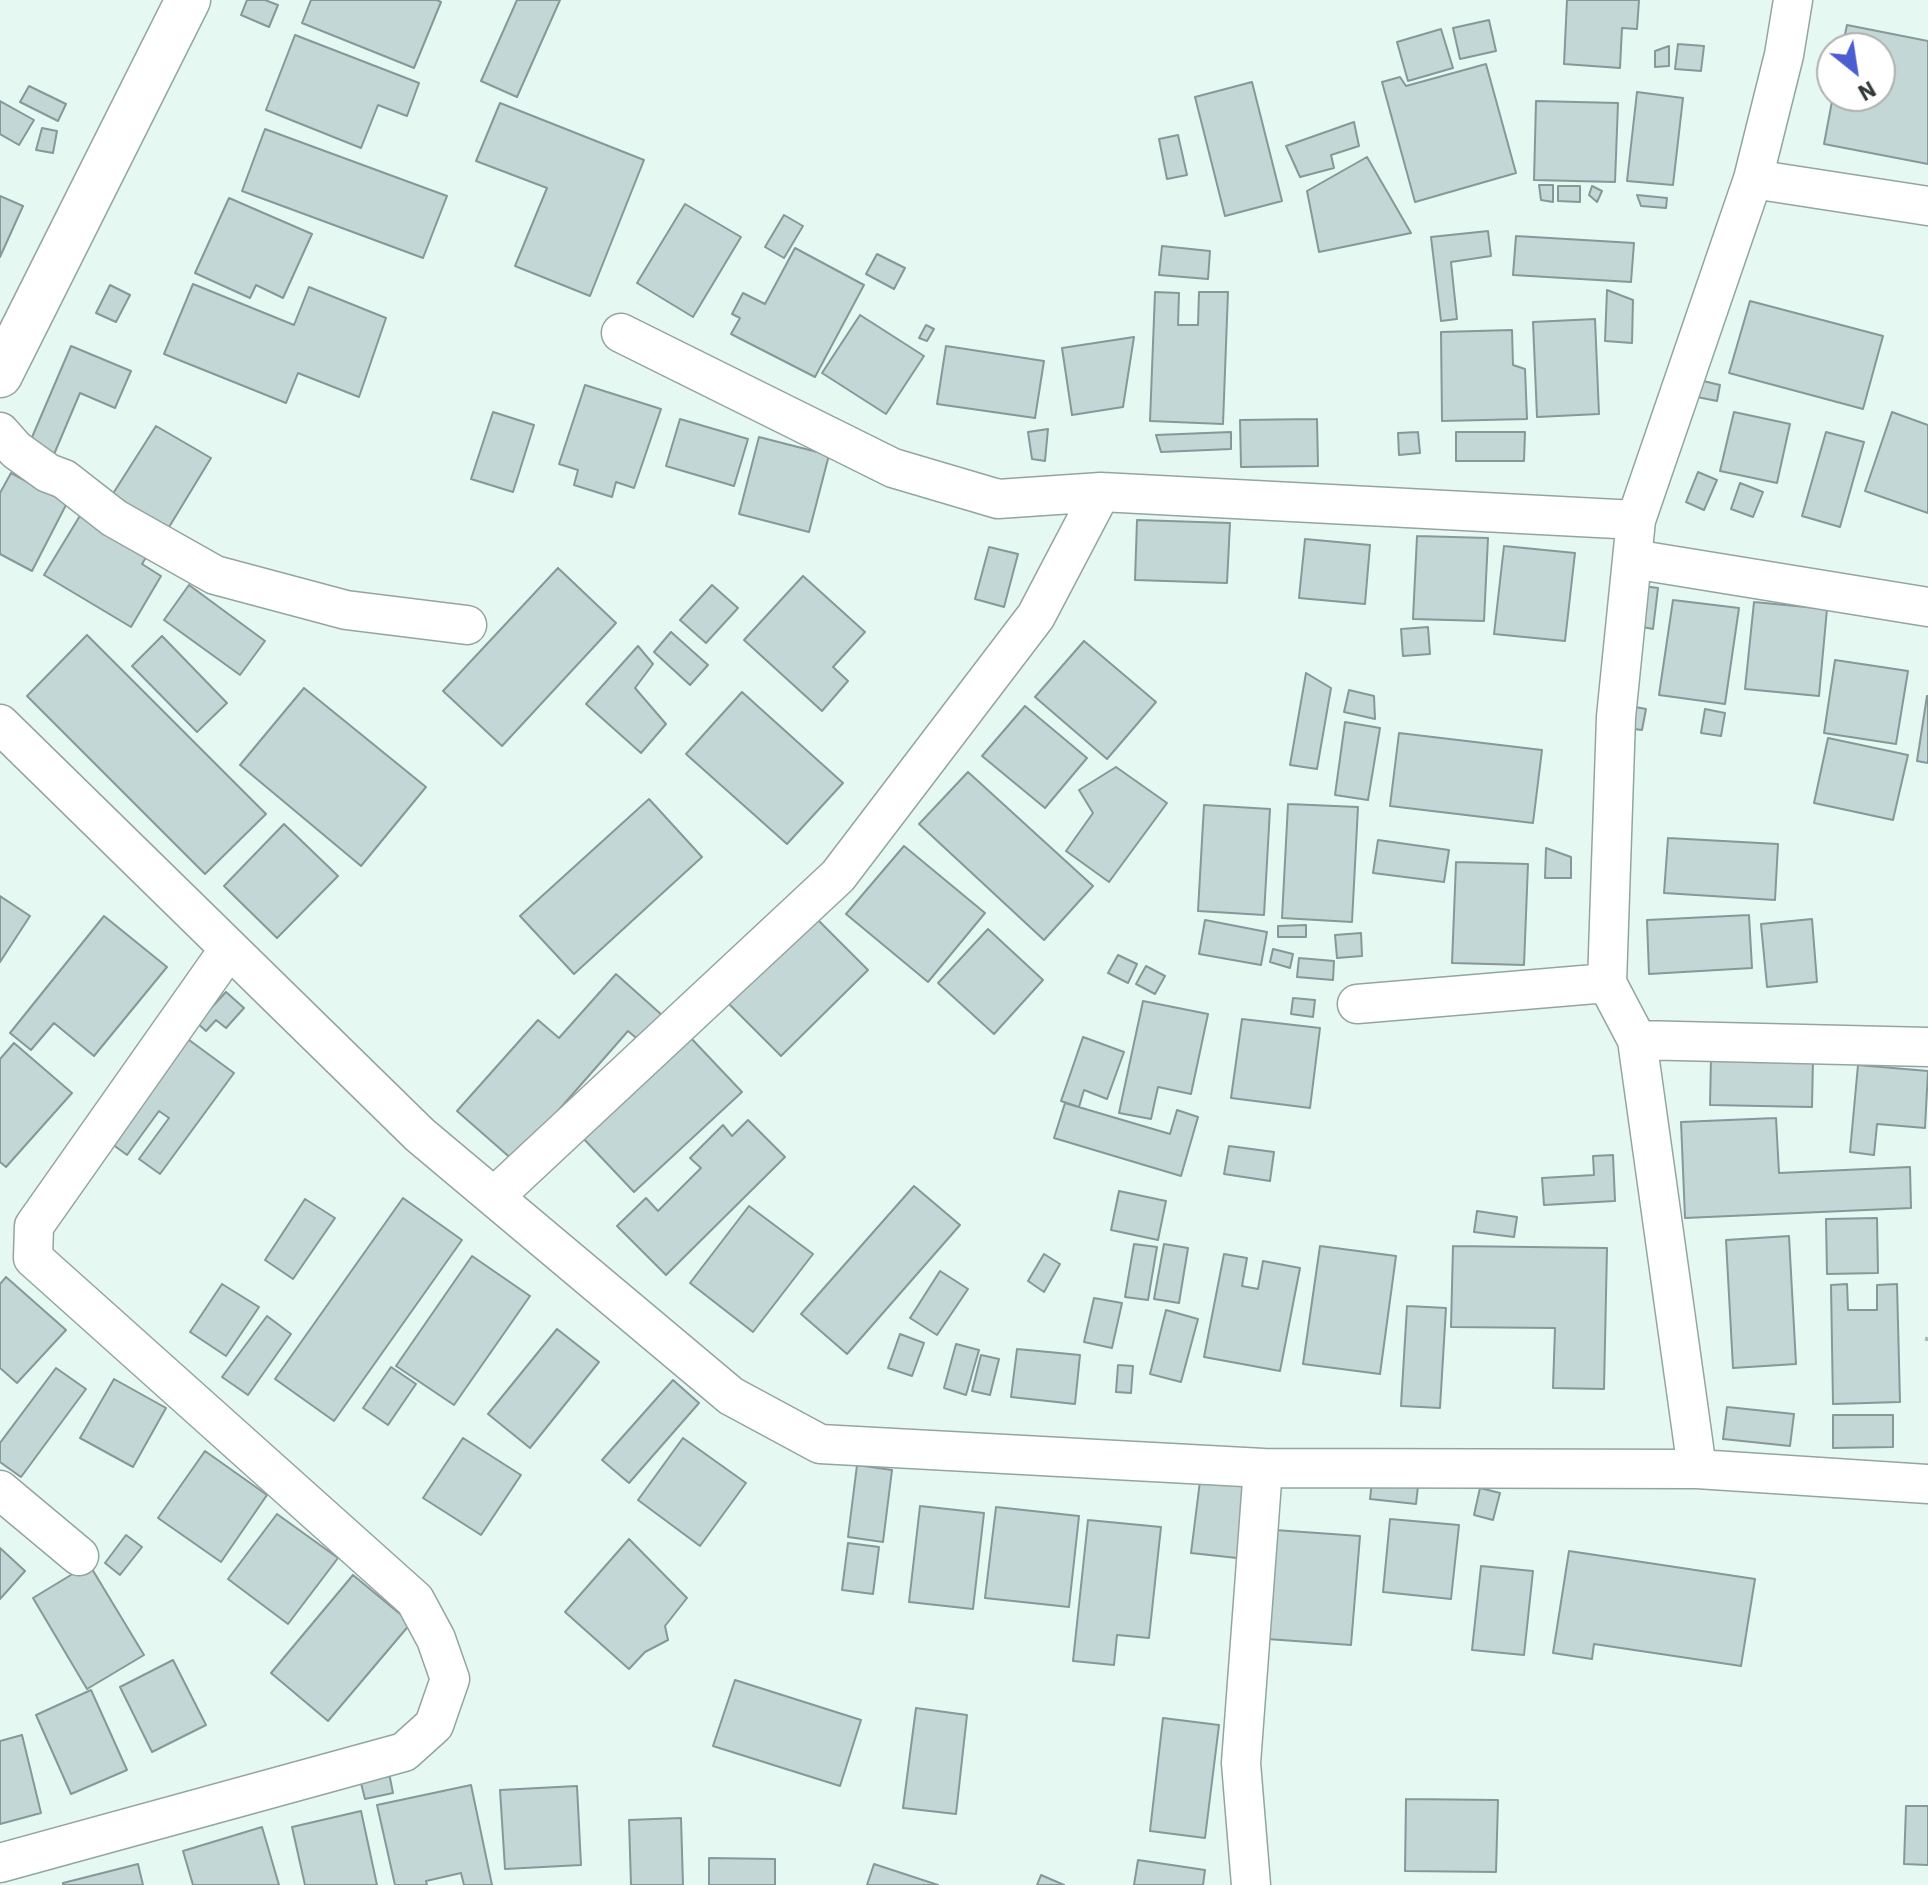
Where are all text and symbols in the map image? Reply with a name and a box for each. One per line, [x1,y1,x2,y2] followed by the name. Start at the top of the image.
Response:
[1816,32,1896,112] north arrow
[1853,75,1881,108] text: N

